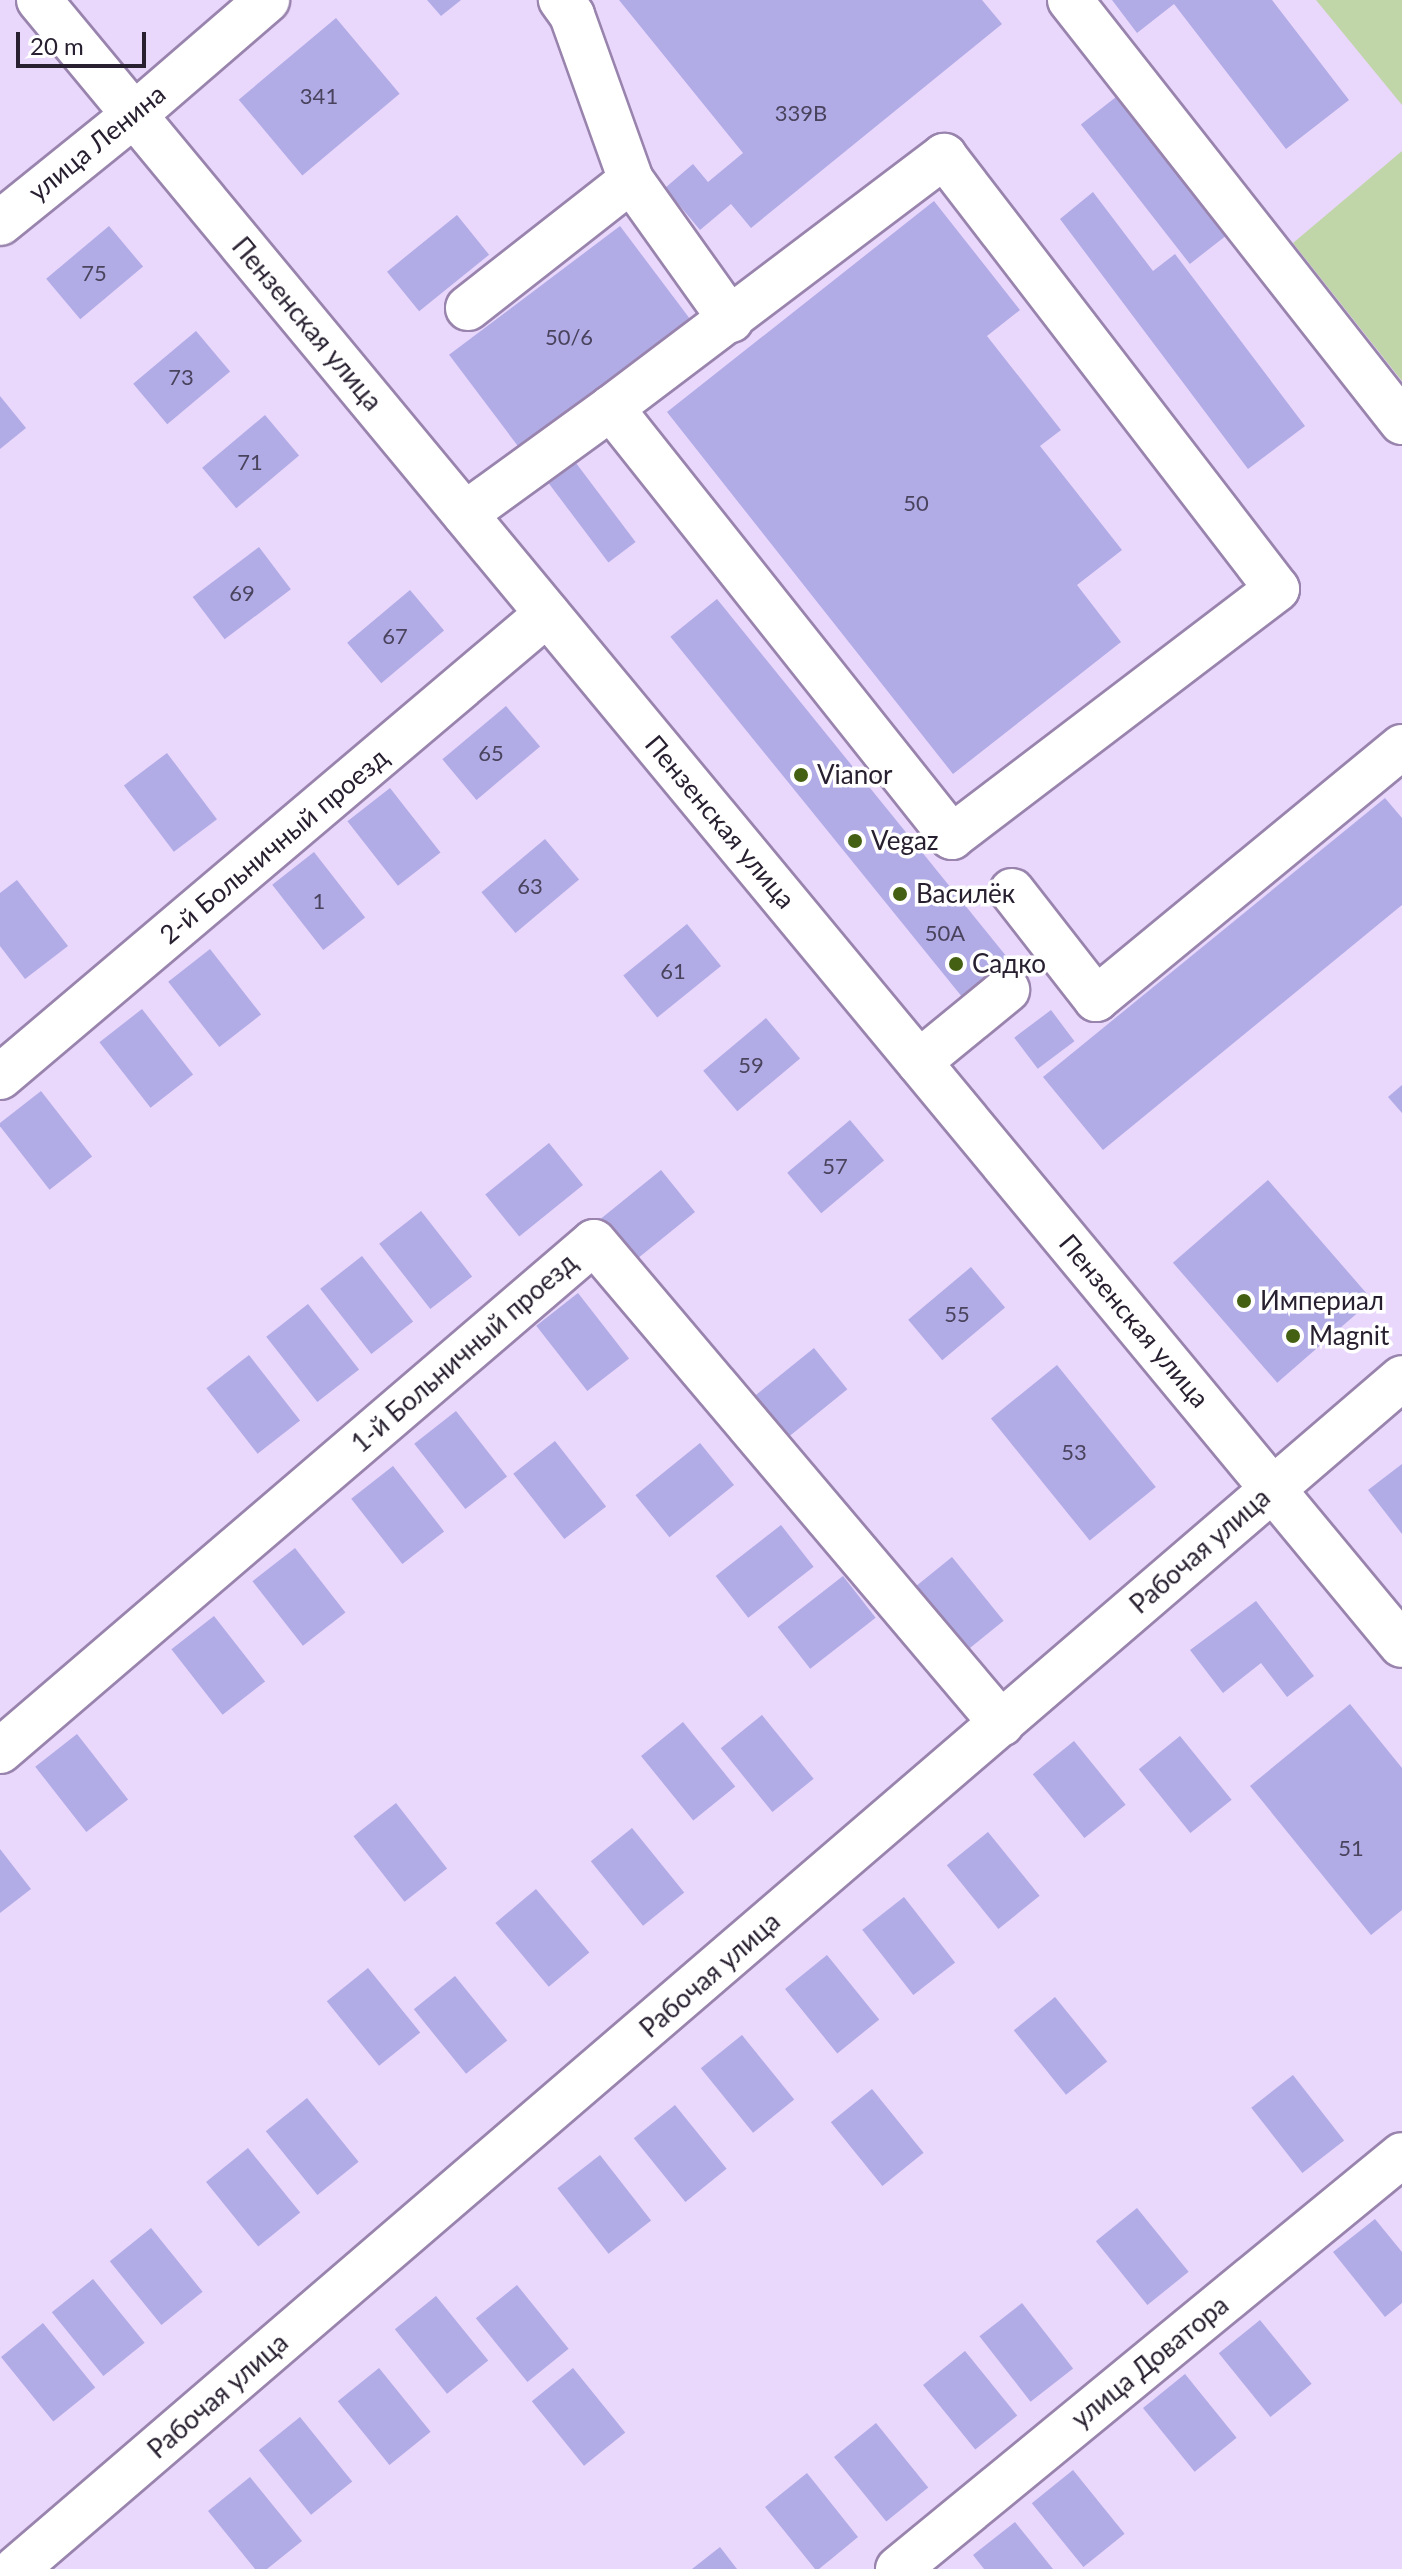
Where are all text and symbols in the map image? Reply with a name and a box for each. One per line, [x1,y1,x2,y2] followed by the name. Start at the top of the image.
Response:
[20,16,150,66] scale bar
[30,31,84,60] text: 20 m
[22,78,172,208] street label: улица Ленина
[300,83,338,109] house number: 341
[775,100,827,126] house number: 339В
[225,231,389,417] street label: Пензенская улица
[81,260,107,286] house number: 75
[545,324,593,350] house number: 50/6
[168,364,194,390] house number: 73
[237,449,263,475] house number: 71
[903,490,929,516] house number: 50
[229,580,255,606] house number: 69
[382,623,408,649] house number: 67
[638,729,802,915] street label: Пензенская улица
[478,740,504,766] house number: 65
[154,742,394,950] street label: 2-й Больничный проезд
[817,759,892,791] place label: Vianor
[792,766,810,784] marker: Vianor
[871,825,939,857] place label: Vegaz
[846,832,864,850] marker: Vegaz
[517,873,543,899] house number: 63
[916,878,1015,910] place label: Василёк
[891,885,909,903] marker: Василёк
[313,888,325,914] house number: 1
[925,920,965,946] house number: 50А
[972,948,1046,980] place label: Садко
[947,955,965,973] marker: Садко
[660,958,686,984] house number: 61
[738,1052,764,1078] house number: 59
[822,1153,848,1179] house number: 57
[1052,1228,1216,1414] street label: Пензенская улица
[345,1247,583,1459] street label: 1-й Больничный проезд
[1260,1285,1384,1317] place label: Империал
[1235,1292,1253,1310] marker: Империал
[944,1301,970,1327] house number: 55
[1309,1320,1389,1352] place label: Magnit
[1284,1327,1302,1345] marker: Magnit
[1061,1439,1087,1465] house number: 53
[1124,1482,1276,1620] street label: Рабочая улица
[1338,1835,1364,1861] house number: 51
[634,1906,786,2044] street label: Рабочая улица
[1065,2289,1235,2435] street label: улица Доватора
[142,2327,294,2465] street label: Рабочая улица

